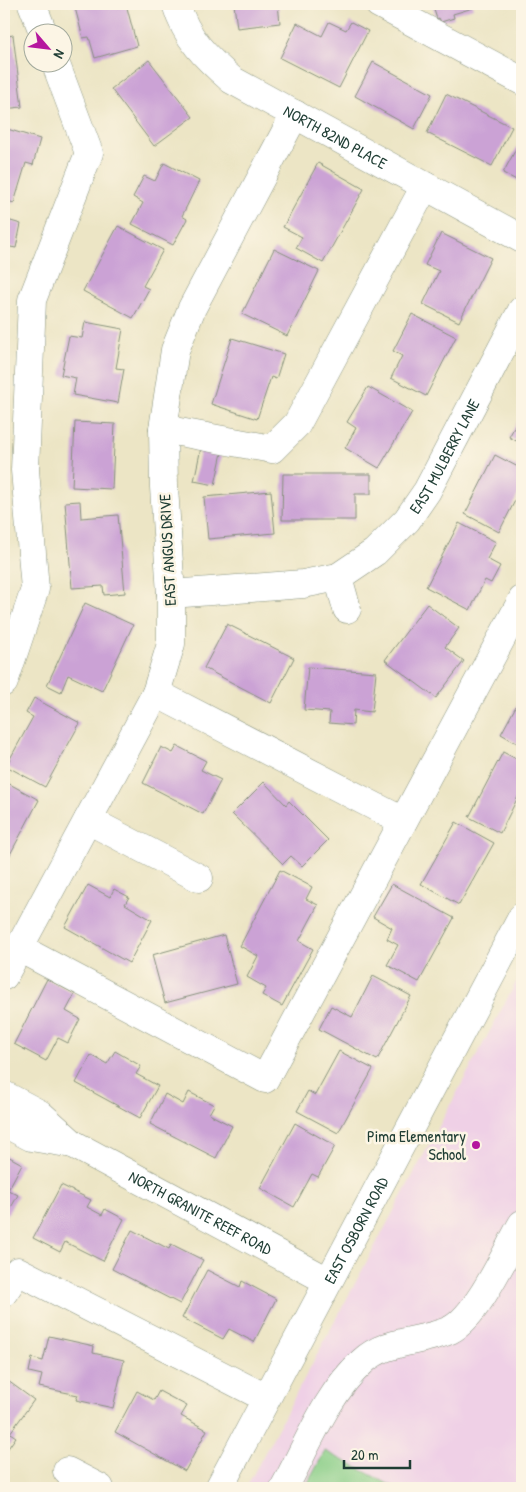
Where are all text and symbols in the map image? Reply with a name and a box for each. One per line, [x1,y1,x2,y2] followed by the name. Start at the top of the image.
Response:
[22,22,72,72] north arrow
[50,47,70,63] text: N
[280,99,391,174] street label: NORTH 82ND PLACE
[404,395,484,518] street label: EAST MULBERRY LANE
[153,494,181,606] street label: EAST ANGUS DRIVE
[367,1125,467,1165] place label: Pima Elementary School
[470,1139,482,1151] marker: Pima Elementary School
[125,1165,276,1260] street label: NORTH GRANITE REEF ROAD
[319,1173,393,1287] street label: EAST OSBORN ROAD
[344,1437,410,1469] scale bar
[351,1444,378,1465] text: 20 m

